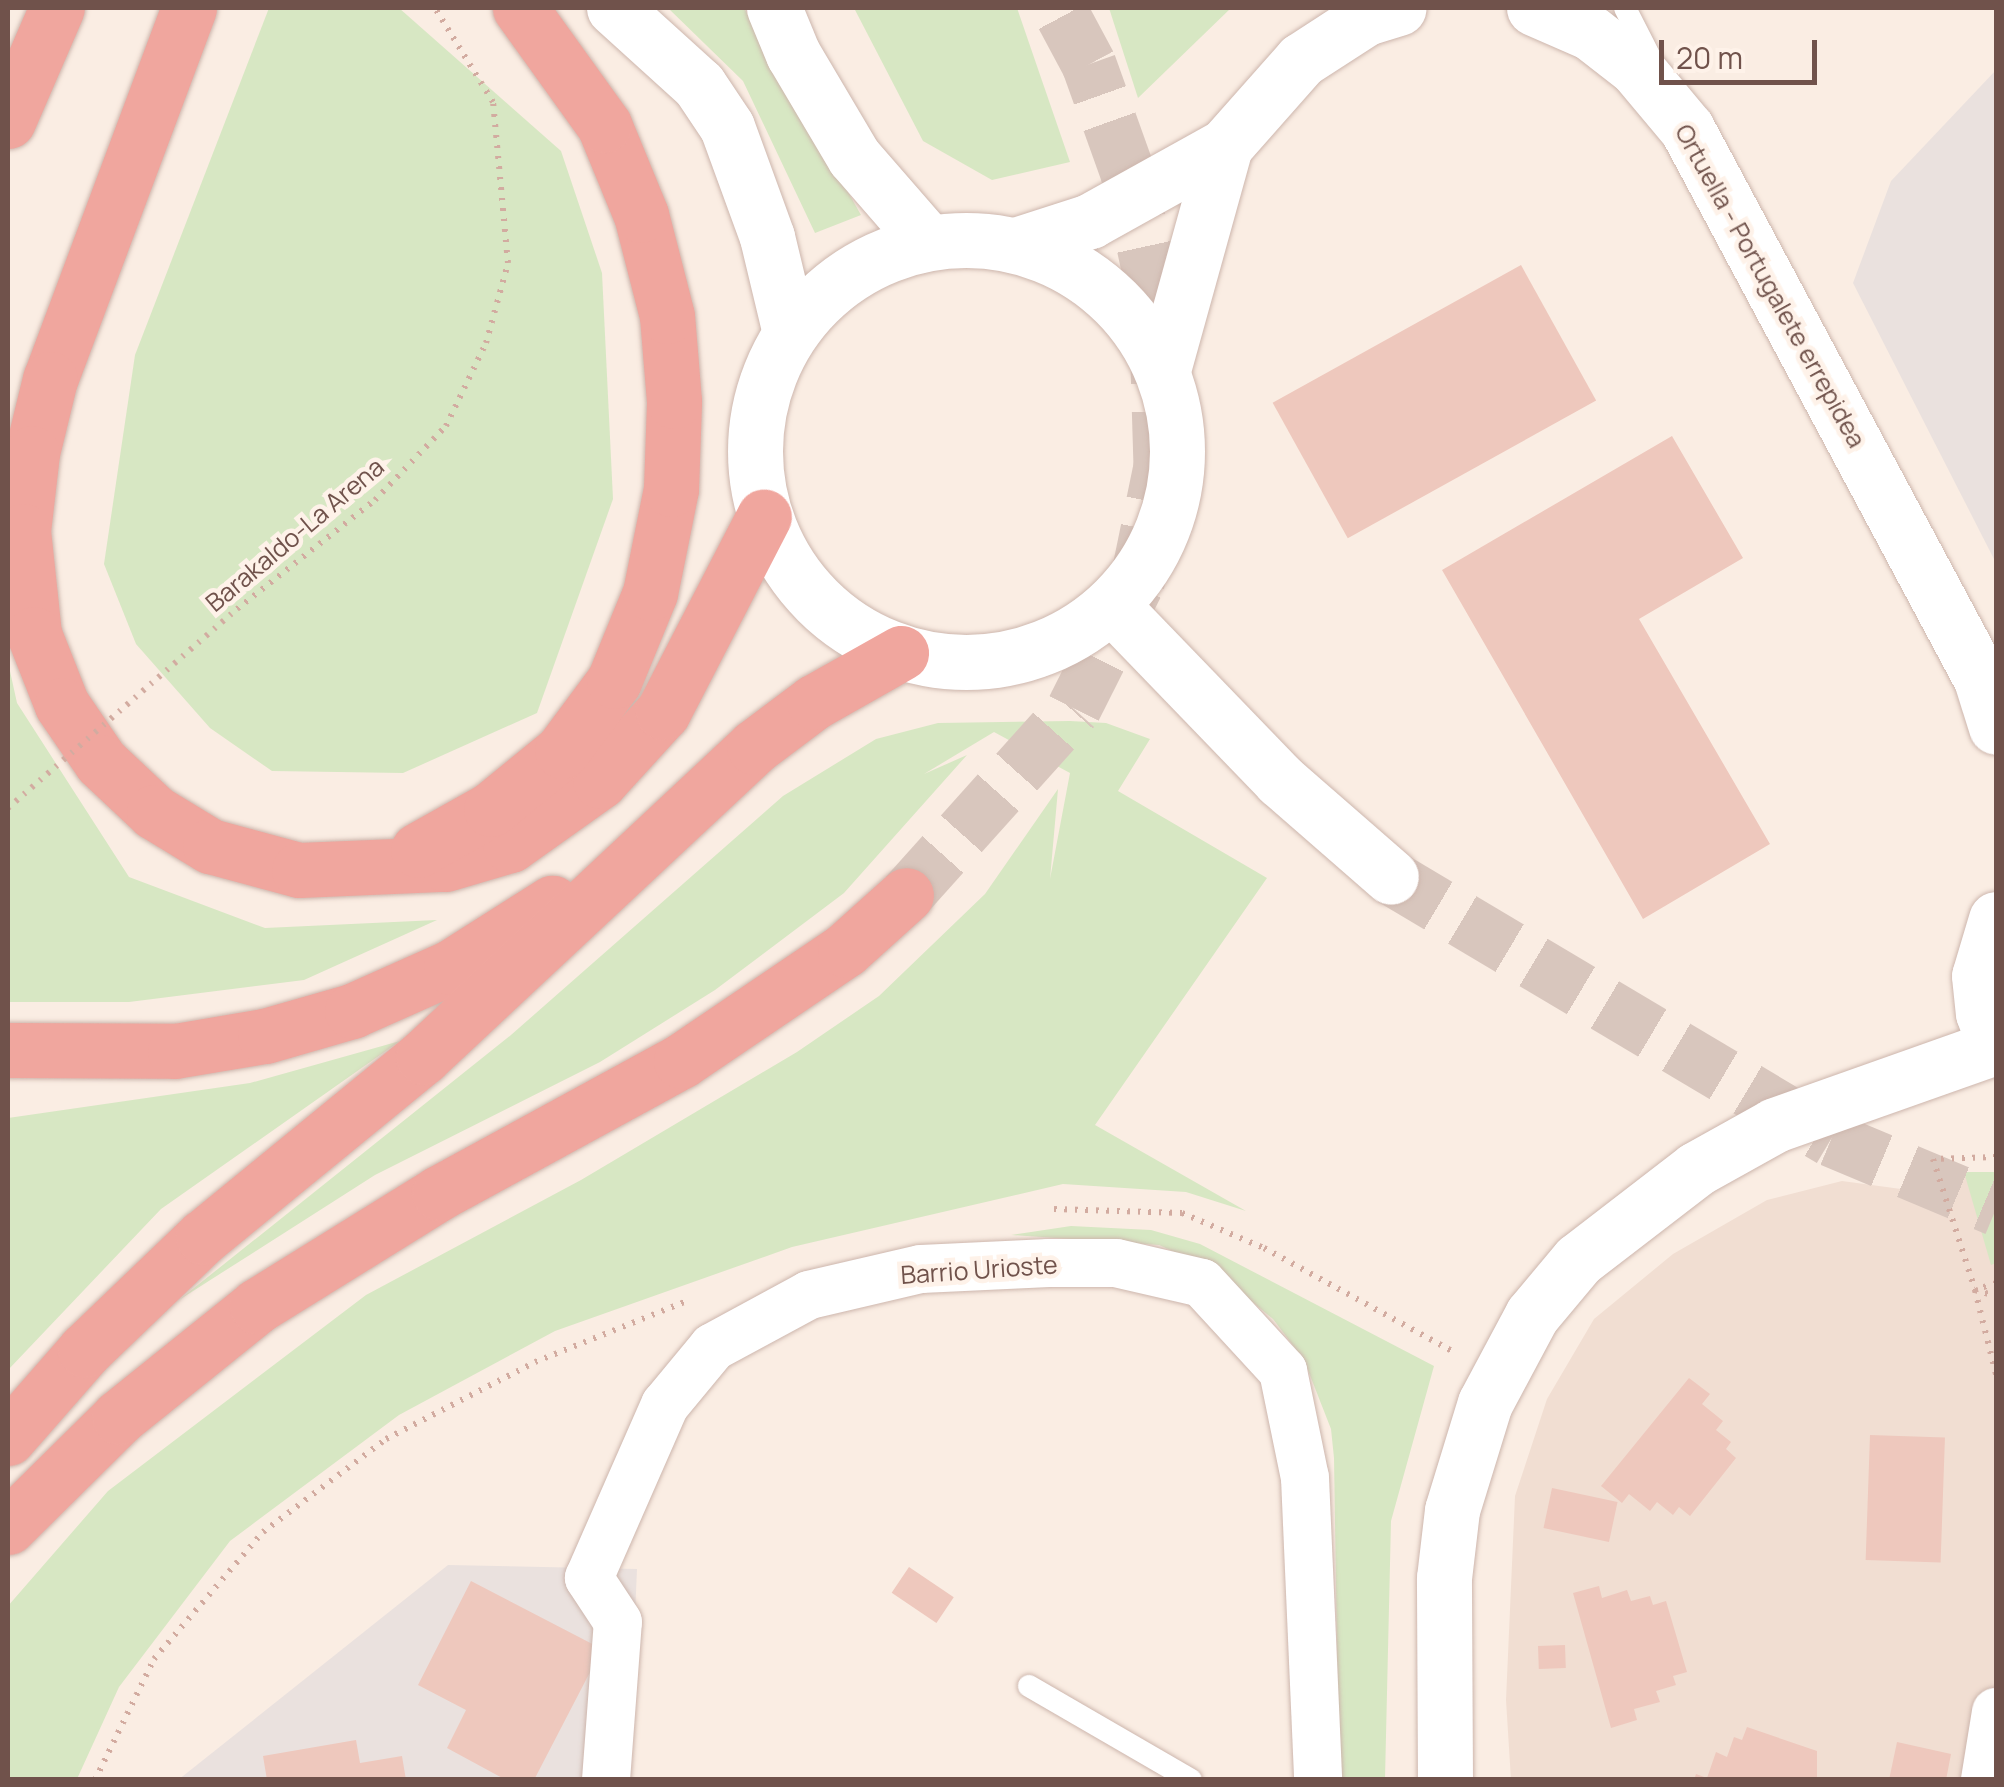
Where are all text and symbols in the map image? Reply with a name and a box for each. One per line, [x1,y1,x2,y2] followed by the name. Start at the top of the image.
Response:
[1664,20,1822,82] scale bar
[1676,37,1743,78] text: 20 m
[1668,119,1872,453] street label: Ortuella - Portugalete errepidea
[200,452,390,618] street label: Barakaldo-La Arena
[900,1250,1058,1290] street label: Barrio Urioste

